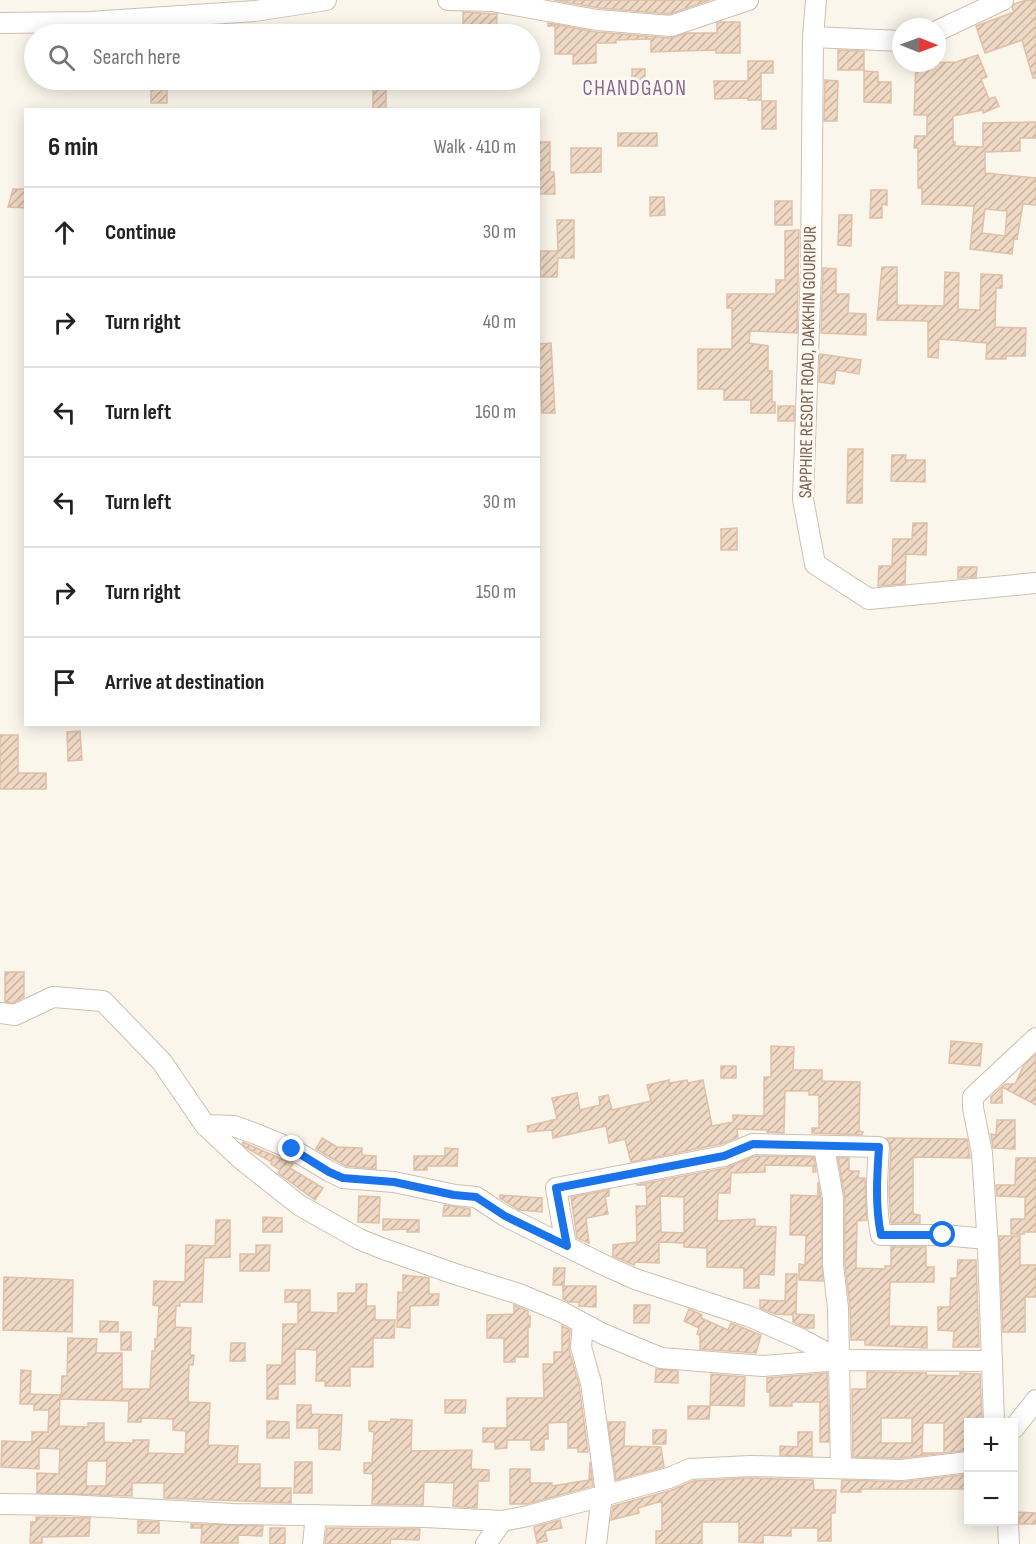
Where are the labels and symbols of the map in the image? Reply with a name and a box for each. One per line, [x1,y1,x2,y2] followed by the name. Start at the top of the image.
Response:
[892,18,946,72] north arrow
[583,76,687,101] district label: CHANDGAON
[795,226,821,498] street label: SAPPHIRE RESORT ROAD, DAKKHIN GOURIPUR
[278,1135,304,1161] route end
[929,1221,955,1247] route start

